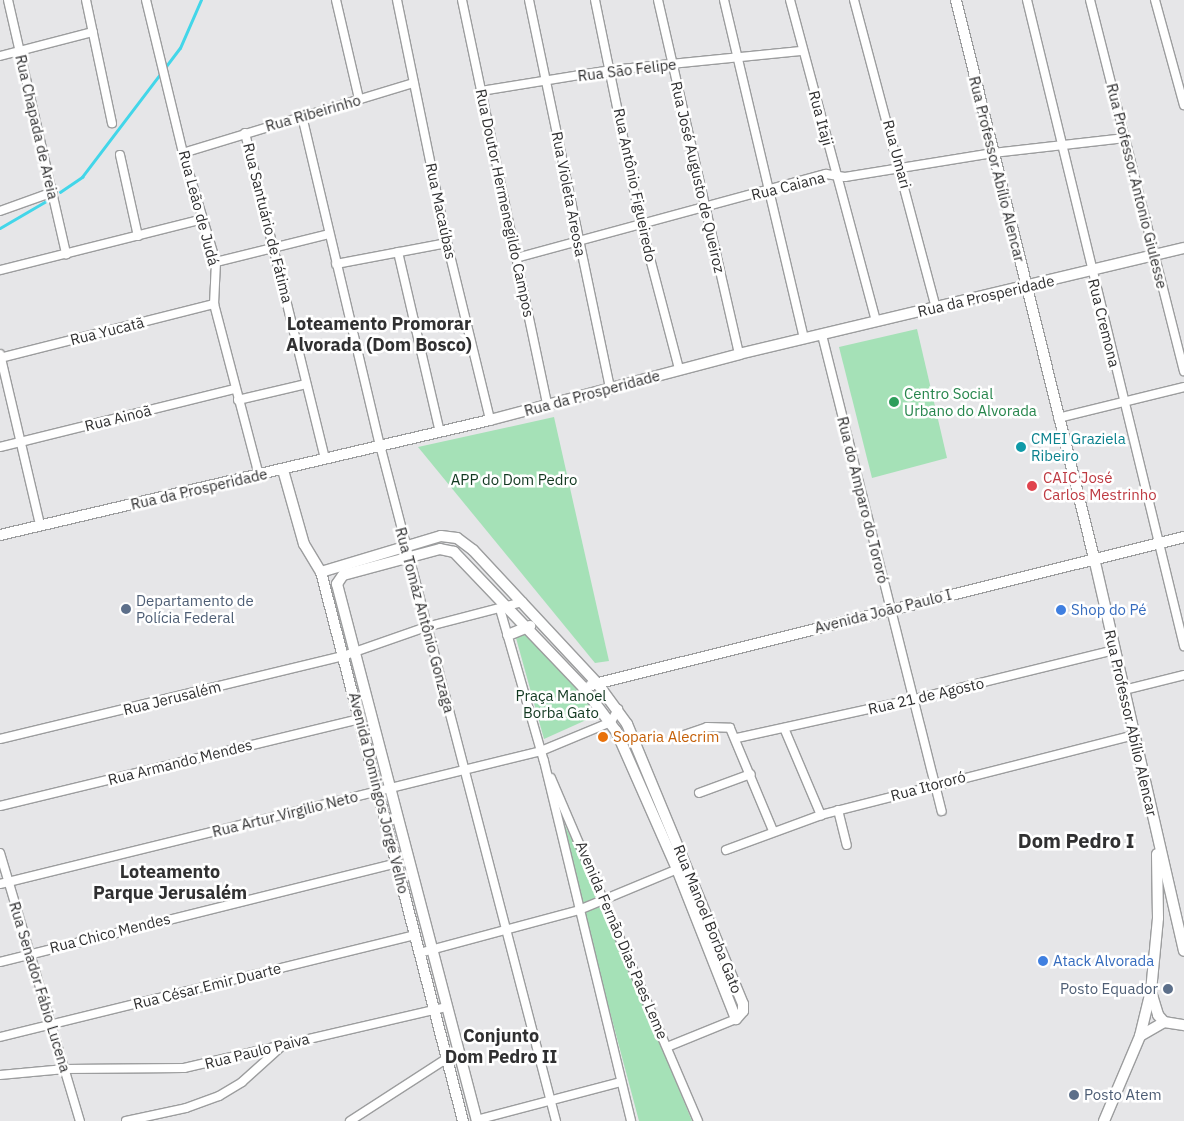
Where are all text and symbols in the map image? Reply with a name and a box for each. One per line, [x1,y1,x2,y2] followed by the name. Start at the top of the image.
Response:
[12,53,62,201] street label: Rua Chapada de Areia
[577,55,677,85] street label: Rua São Felipe
[965,74,1029,264] street label: Rua Professor Abílio Alencar
[667,79,729,275] street label: Rua José Augusto de Queiroz
[1103,81,1171,291] street label: Rua Professor Antonio Giulesse
[472,87,538,319] street label: Rua Doutor Hermenegildo Campos
[805,88,837,148] street label: Rua Itaji
[263,91,363,135] street label: Rua Ribeirinho
[610,106,660,264] street label: Rua Antônio Figueiredo
[879,118,915,190] street label: Rua Umari
[548,130,590,258] street label: Rua Violeta Areosa
[239,141,297,305] street label: Rua Santuário de Fátima
[175,148,223,268] street label: Rua Leão de Judá
[422,161,460,261] street label: Rua Macaúbas
[749,168,827,204] street label: Rua Caiana
[916,272,1056,320] street label: Rua da Prosperidade
[1084,277,1124,369] street label: Rua Cremona
[68,313,146,349] street label: Rua Yucatã
[286,314,472,356] district label: Loteamento Promorar Alvorada (Dom Bosco)
[522,366,662,420] street label: Rua da Prosperidade
[904,384,1037,419] place label: Centro Social Urbano do Alvorada
[888,396,900,408] marker: Centro Social Urbano do Alvorada
[83,401,153,435] street label: Rua Ainoã
[834,415,892,585] street label: Rua do Amparo do Tororó
[1031,429,1126,464] place label: CMEI Graziela Ribeiro
[1015,441,1027,453] marker: CMEI Graziela Ribeiro
[129,465,269,513] street label: Rua da Prosperidade
[1043,468,1157,503] place label: CAIC José Carlos Mestrinho
[451,471,577,489] park label: APP do Dom Pedro
[1025,479,1039,493] marker: CAIC José Carlos Mestrinho
[392,525,458,715] street label: Rua Tomáz Antônio Gonzaga
[813,585,953,637] street label: Avenida João Paulo I
[136,591,254,626] place label: Departamento de Polícia Federal
[1071,601,1147,619] place label: Shop do Pé
[120,603,132,615] marker: Departamento de Polícia Federal
[1055,604,1067,616] marker: Shop do Pé
[1101,628,1161,818] street label: Rua Professor Abílio Alencar
[866,674,986,718] street label: Rua 21 de Agosto
[121,677,223,719] street label: Rua Jerusalém
[516,686,606,721] park label: Praça Manoel Borba Gato
[345,690,413,896] street label: Avenida Domingos Jorge Velho
[613,728,719,746] place label: Soparia Alecrim
[597,731,609,743] marker: Soparia Alecrim
[106,735,254,789] street label: Rua Armando Mendes
[889,767,967,805] street label: Rua Itororó
[210,787,360,841] street label: Rua Artur Virgilio Neto
[1018,828,1134,852] district label: Dom Pedro I
[572,838,672,1042] street label: Avenida Fernão Dias Paes Leme
[670,842,746,996] street label: Rua Manoel Borba Gato
[93,862,247,904] district label: Loteamento Parque Jerusalém
[5,899,75,1075] street label: Rua Senador Fábio Lucena
[48,909,172,957] street label: Rua Chico Mendes
[1053,952,1154,970] place label: Atack Alvorada
[1037,955,1049,967] marker: Atack Alvorada
[131,959,283,1013] street label: Rua César Emir Duarte
[1060,980,1158,998] place label: Posto Equador
[1162,983,1174,995] marker: Posto Equador
[445,1026,557,1068] district label: Conjunto Dom Pedro II
[203,1029,311,1073] street label: Rua Paulo Paiva
[1084,1086,1162,1104] place label: Posto Atem
[1068,1089,1080,1101] marker: Posto Atem

